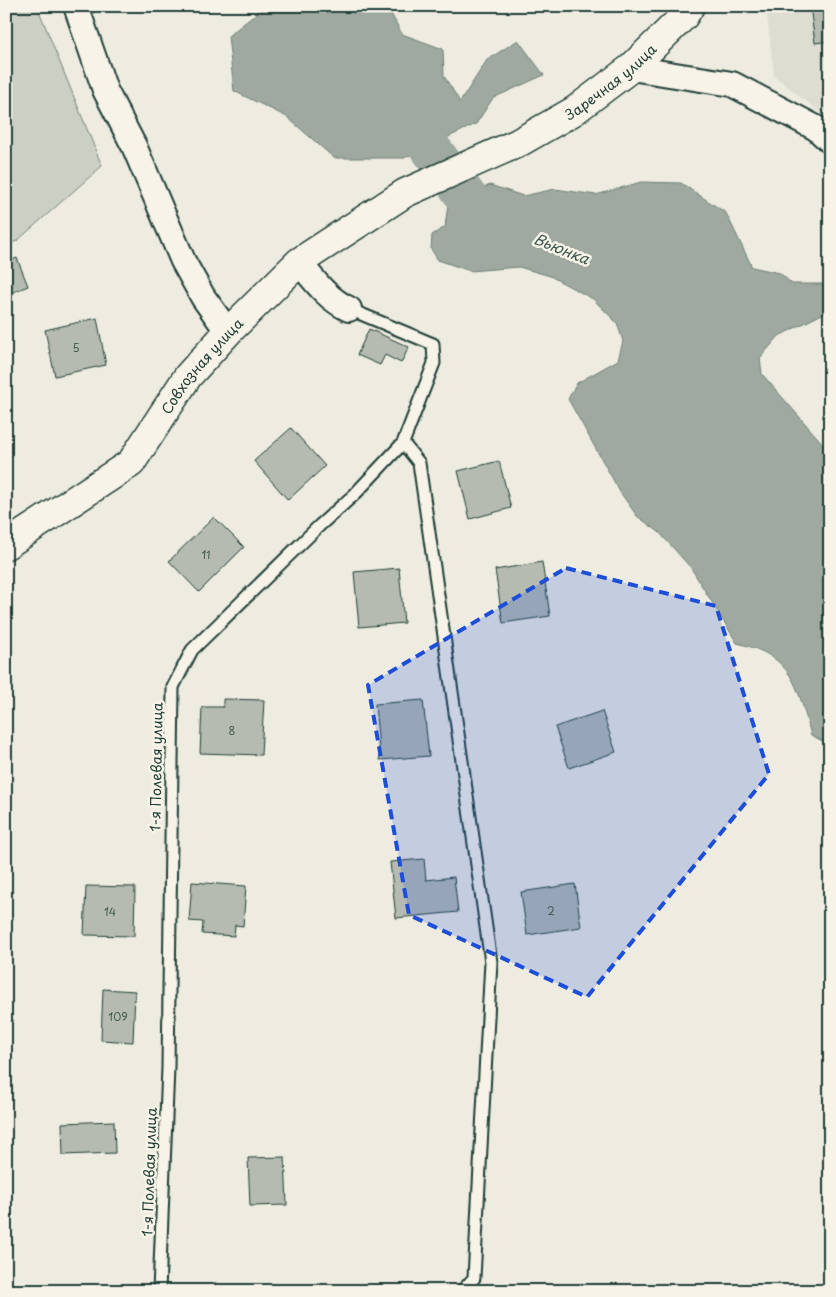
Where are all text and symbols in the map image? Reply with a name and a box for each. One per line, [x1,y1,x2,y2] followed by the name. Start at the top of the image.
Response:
[561,38,661,125] street label: Заречная улица
[531,227,594,270] water label: Вьюнка
[155,313,248,418] street label: Совхозная улица
[72,339,80,356] house number: 5
[201,546,211,563] house number: 11
[144,702,168,832] street label: 1-я Полевая улица
[229,722,236,739] house number: 8
[547,902,555,919] house number: 2
[104,903,116,920] house number: 14
[108,1008,128,1025] house number: 109
[136,1107,162,1237] street label: 1-я Полевая улица

